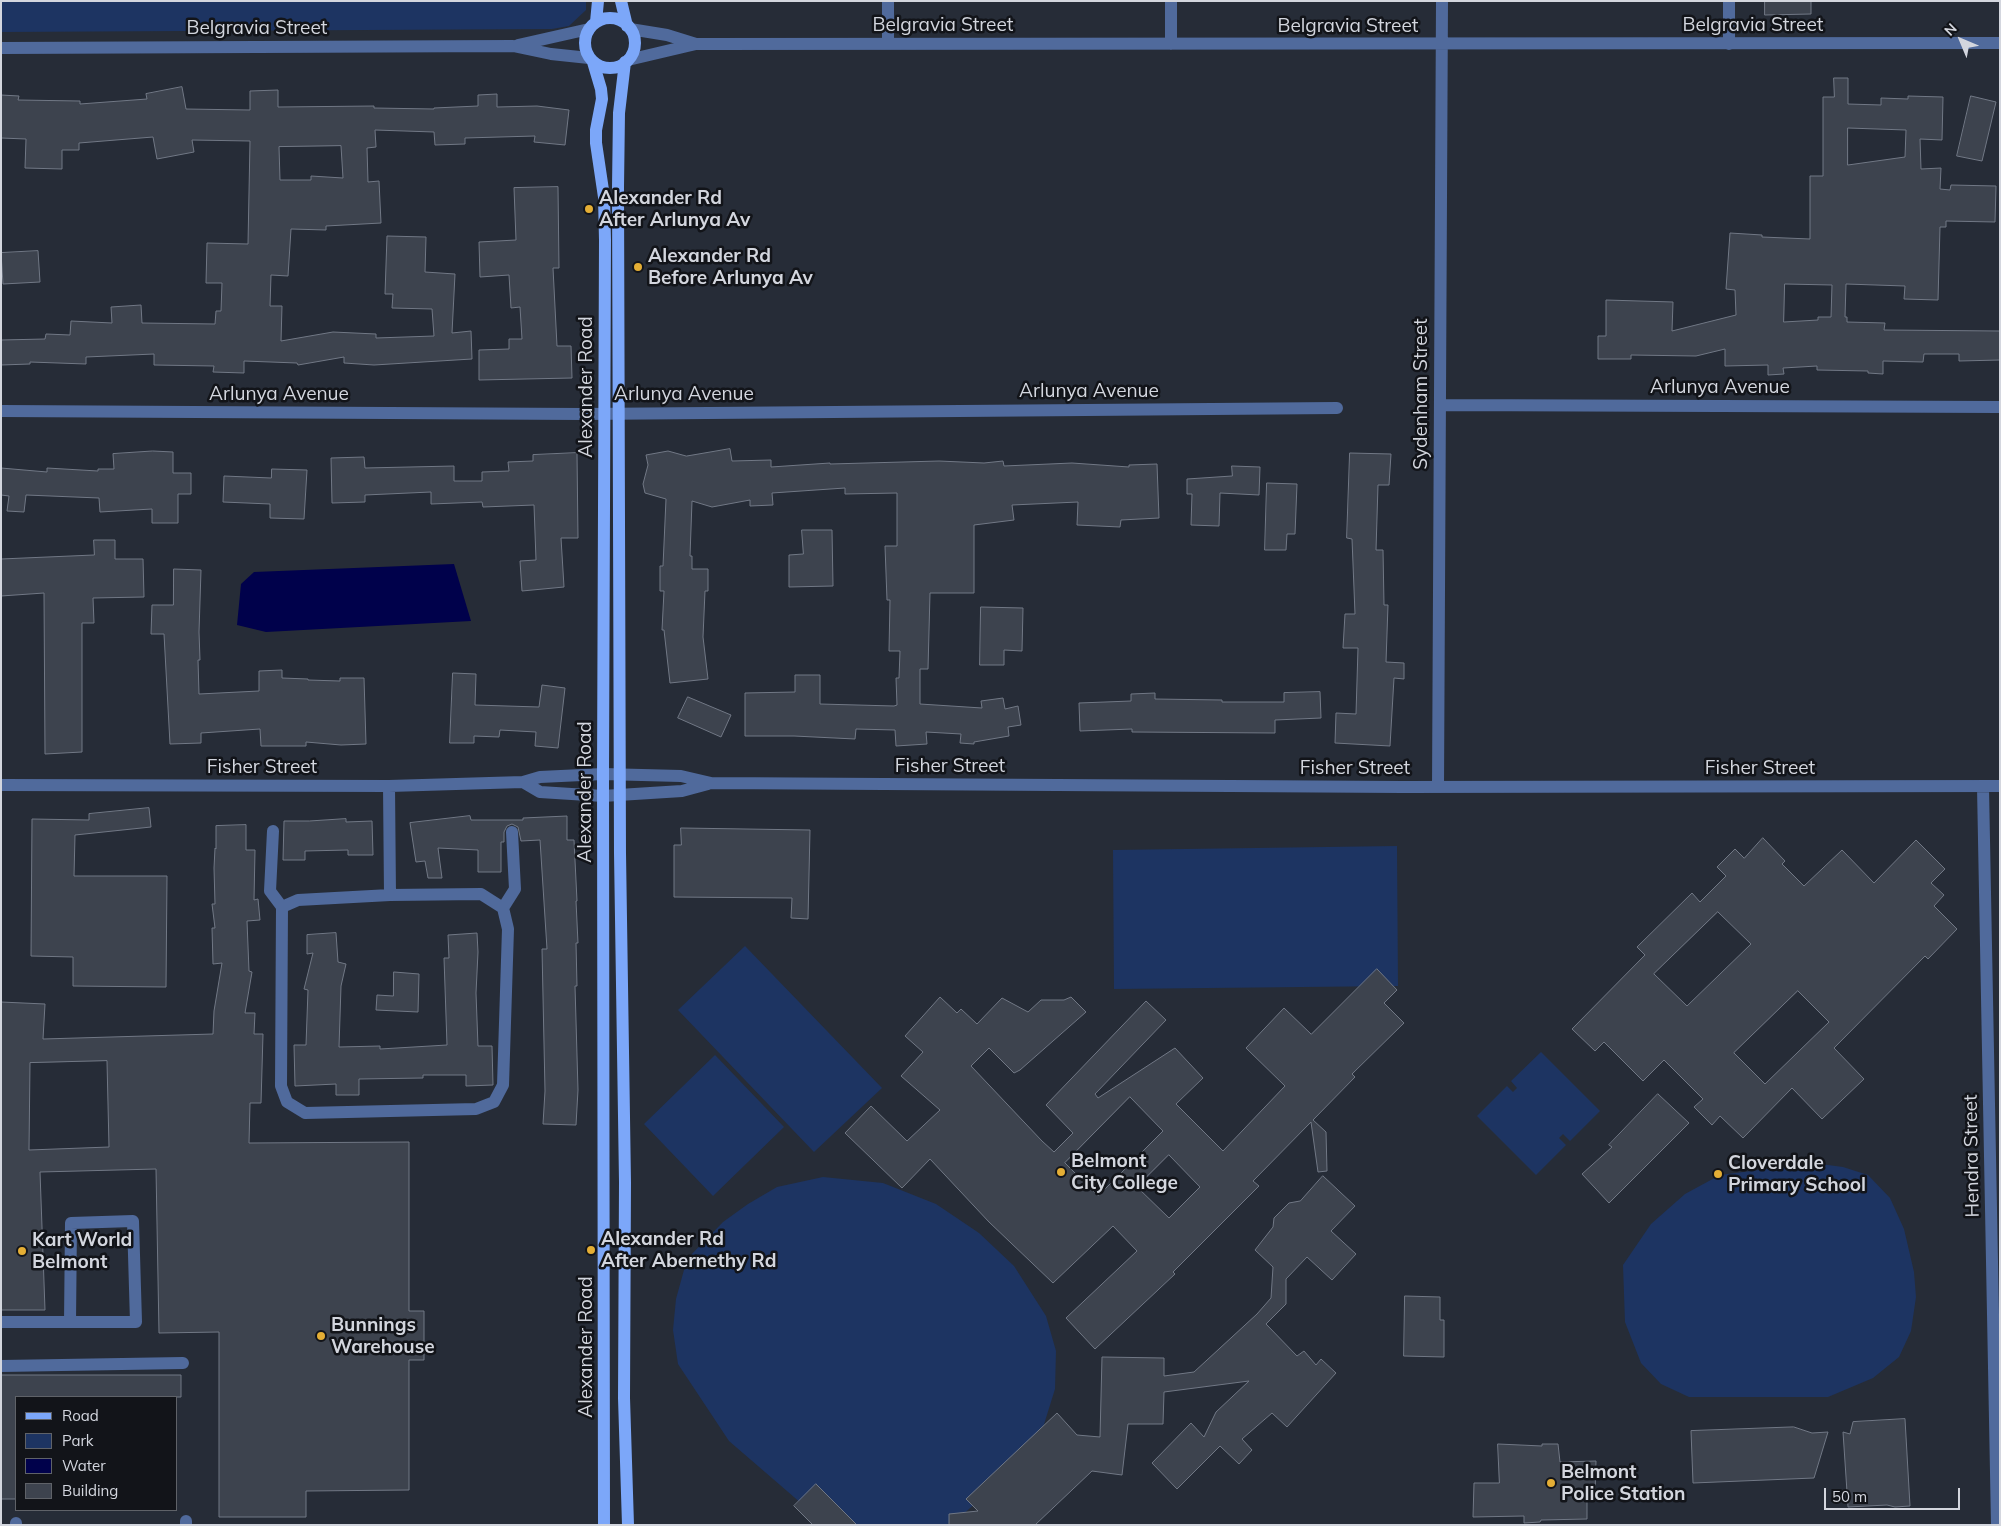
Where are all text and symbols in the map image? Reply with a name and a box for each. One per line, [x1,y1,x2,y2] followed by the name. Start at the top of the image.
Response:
[873,14,1013,36] street label: Belgravia Street
[1683,14,1823,36] street label: Belgravia Street
[1278,15,1418,37] street label: Belgravia Street
[1936,15,1986,65] north arrow
[187,17,327,39] street label: Belgravia Street
[1940,19,1960,40] text: N
[599,187,750,231] place label: Alexander Rd After Arlunya Av
[583,203,595,215] marker: Alexander Rd After Arlunya Av
[648,245,813,289] place label: Alexander Rd Before Arlunya Av
[632,261,644,273] marker: Alexander Rd Before Arlunya Av
[575,316,597,458] street label: Alexander Road
[1410,318,1432,470] street label: Sydenham Street
[1650,376,1790,398] street label: Arlunya Avenue
[1019,380,1159,402] street label: Arlunya Avenue
[209,383,349,405] street label: Arlunya Avenue
[614,383,754,405] street label: Arlunya Avenue
[574,721,596,863] street label: Alexander Road
[895,755,1005,777] street label: Fisher Street
[207,756,317,778] street label: Fisher Street
[1300,757,1410,779] street label: Fisher Street
[1705,757,1815,779] street label: Fisher Street
[1960,1094,1984,1218] street label: Hendra Street
[1071,1150,1178,1194] place label: Belmont City College
[1728,1152,1866,1196] place label: Cloverdale Primary School
[1055,1166,1067,1178] marker: Belmont City College
[1712,1168,1724,1180] marker: Cloverdale Primary School
[601,1228,776,1272] place label: Alexander Rd After Abernethy Rd
[32,1229,132,1273] place label: Kart World Belmont
[585,1244,597,1256] marker: Alexander Rd After Abernethy Rd
[16,1245,28,1257] marker: Kart World Belmont
[575,1276,597,1418] street label: Alexander Road
[331,1314,435,1358] place label: Bunnings Warehouse
[315,1330,327,1342] marker: Bunnings Warehouse
[15,1396,178,1511] legend
[62,1406,99,1425] text: Road
[62,1431,94,1450] text: Park
[62,1456,106,1475] text: Water
[1561,1461,1685,1505] place label: Belmont Police Station
[1545,1477,1557,1489] marker: Belmont Police Station
[1826,1478,1962,1510] scale bar
[62,1481,118,1500] text: Building
[1832,1487,1867,1506] text: 50 m

